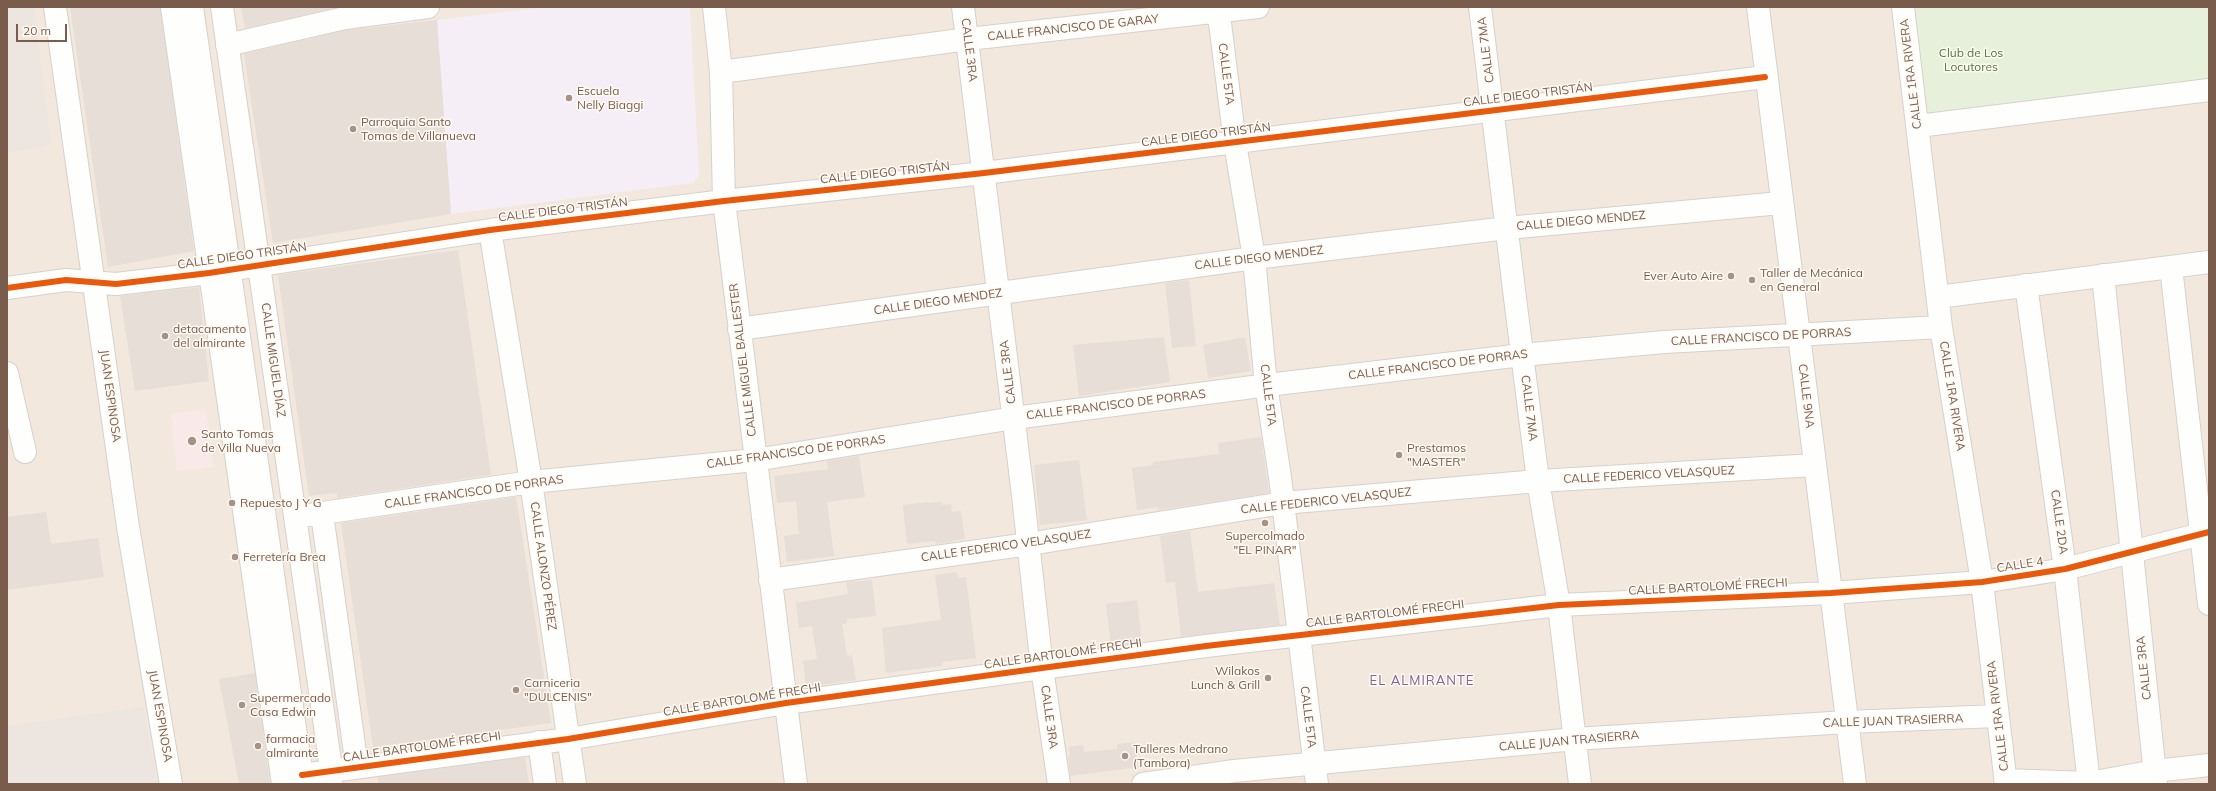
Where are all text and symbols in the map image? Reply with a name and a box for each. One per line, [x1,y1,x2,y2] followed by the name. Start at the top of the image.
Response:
[987,12,1159,44] street label: CALLE FRANCISCO DE GARAY
[18,16,69,42] scale bar
[1475,16,1497,84] street label: CALLE 7MA
[958,17,980,83] street label: CALLE 3RA
[1897,18,1925,130] street label: CALLE 1RA RIVERA
[23,23,51,38] text: 20 m
[1215,42,1237,106] street label: CALLE 5TA
[1939,46,2003,74] park label: Club de Los Locutores
[1462,80,1594,110] street label: CALLE DIEGO TRISTÁN
[577,84,643,112] place label: Escuela Nelly Biaggi
[564,93,574,103] marker: Escuela Nelly Biaggi
[361,115,476,143] place label: Parroquia Santo Tomas de Villanueva
[1140,120,1272,150] street label: CALLE DIEGO TRISTÁN
[348,124,358,134] marker: Parroquia Santo Tomas de Villanueva
[819,159,951,187] street label: CALLE DIEGO TRISTÁN
[497,195,629,225] street label: CALLE DIEGO TRISTÁN
[1516,208,1646,234] street label: CALLE DIEGO MENDEZ
[176,240,308,272] street label: CALLE DIEGO TRISTÁN
[1194,243,1324,273] street label: CALLE DIEGO MENDEZ
[1760,266,1863,294] place label: Taller de Mecánica en General
[1643,269,1723,283] place label: Ever Auto Aire
[1726,271,1736,281] marker: Ever Auto Aire
[1747,275,1757,285] marker: Taller de Mecánica en General
[726,282,760,438] street label: CALLE MIGUEL BALLESTER
[873,286,1003,318] street label: CALLE DIEGO MENDEZ
[258,302,288,418] street label: CALLE MIGUEL DÍAZ
[173,322,246,350] place label: detacamento del almirante
[1670,325,1852,349] street label: CALLE FRANCISCO DE PORRAS
[160,331,170,341] marker: detacamento del almirante
[997,339,1019,405] street label: CALLE 3RA
[1936,340,1968,452] street label: CALLE 1RA RIVERA
[1347,347,1529,383] street label: CALLE FRANCISCO DE PORRAS
[96,349,124,443] street label: JUAN ESPINOSA
[1257,363,1279,427] street label: CALLE 5TA
[1795,363,1817,429] street label: CALLE 9NA
[1518,374,1540,442] street label: CALLE 7MA
[1025,387,1207,423] street label: CALLE FRANCISCO DE PORRAS
[201,427,281,455] place label: Santo Tomas de Villa Nueva
[706,432,886,472] street label: CALLE FRANCISCO DE PORRAS
[186,435,198,447] marker: Santo Tomas de Villa Nueva
[1407,441,1466,469] place label: Prestamos "MASTER"
[1394,450,1404,460] marker: Prestamos "MASTER"
[1563,463,1735,487] street label: CALLE FEDERICO VELASQUEZ
[384,472,564,512] street label: CALLE FRANCISCO DE PORRAS
[1240,485,1412,517] street label: CALLE FEDERICO VELASQUEZ
[2047,489,2071,555] street label: CALLE 2DA
[240,496,322,510] place label: Repuesto J Y G
[227,498,237,508] marker: Repuesto J Y G
[527,501,559,631] street label: CALLE ALONZO PÉREZ
[1260,518,1270,528] marker: Supercolmado "EL PINAR"
[920,527,1092,565] street label: CALLE FEDERICO VELASQUEZ
[1225,529,1305,557] place label: Supercolmado "EL PINAR"
[243,550,326,564] place label: Ferretería Brea
[230,552,240,562] marker: Ferretería Brea
[1996,554,2044,576] street label: CALLE 4
[1628,576,1788,598] street label: CALLE BARTOLOMÉ FRECHI
[1305,597,1465,631] street label: CALLE BARTOLOMÉ FRECHI
[2133,635,2155,701] street label: CALLE 3RA
[983,636,1143,672] street label: CALLE BARTOLOMÉ FRECHI
[1984,660,2012,772] street label: CALLE 1RA RIVERA
[1191,664,1260,692] place label: Wilakos Lunch & Grill
[145,669,175,763] street label: JUAN ESPINOSA
[1263,673,1273,683] marker: Wilakos Lunch & Grill
[1370,673,1474,689] district label: EL ALMIRANTE
[524,676,592,704] place label: Carniceria "DULCENIS"
[662,680,822,720] street label: CALLE BARTOLOMÉ FRECHI
[1037,684,1061,750] street label: CALLE 3RA
[511,685,521,695] marker: Carniceria "DULCENIS"
[1297,685,1319,749] street label: CALLE 5TA
[250,691,331,719] place label: Supermercado Casa Edwin
[237,700,247,710] marker: Supermercado Casa Edwin
[1822,711,1964,731] street label: CALLE JUAN TRASIERRA
[1498,728,1640,754] street label: CALLE JUAN TRASIERRA
[342,729,502,765] street label: CALLE BARTOLOMÉ FRECHI
[266,732,319,760] place label: farmacia almirante
[253,741,263,751] marker: farmacia almirante
[1133,742,1228,770] place label: Talleres Medrano (Tambora)
[1120,751,1130,761] marker: Talleres Medrano (Tambora)

